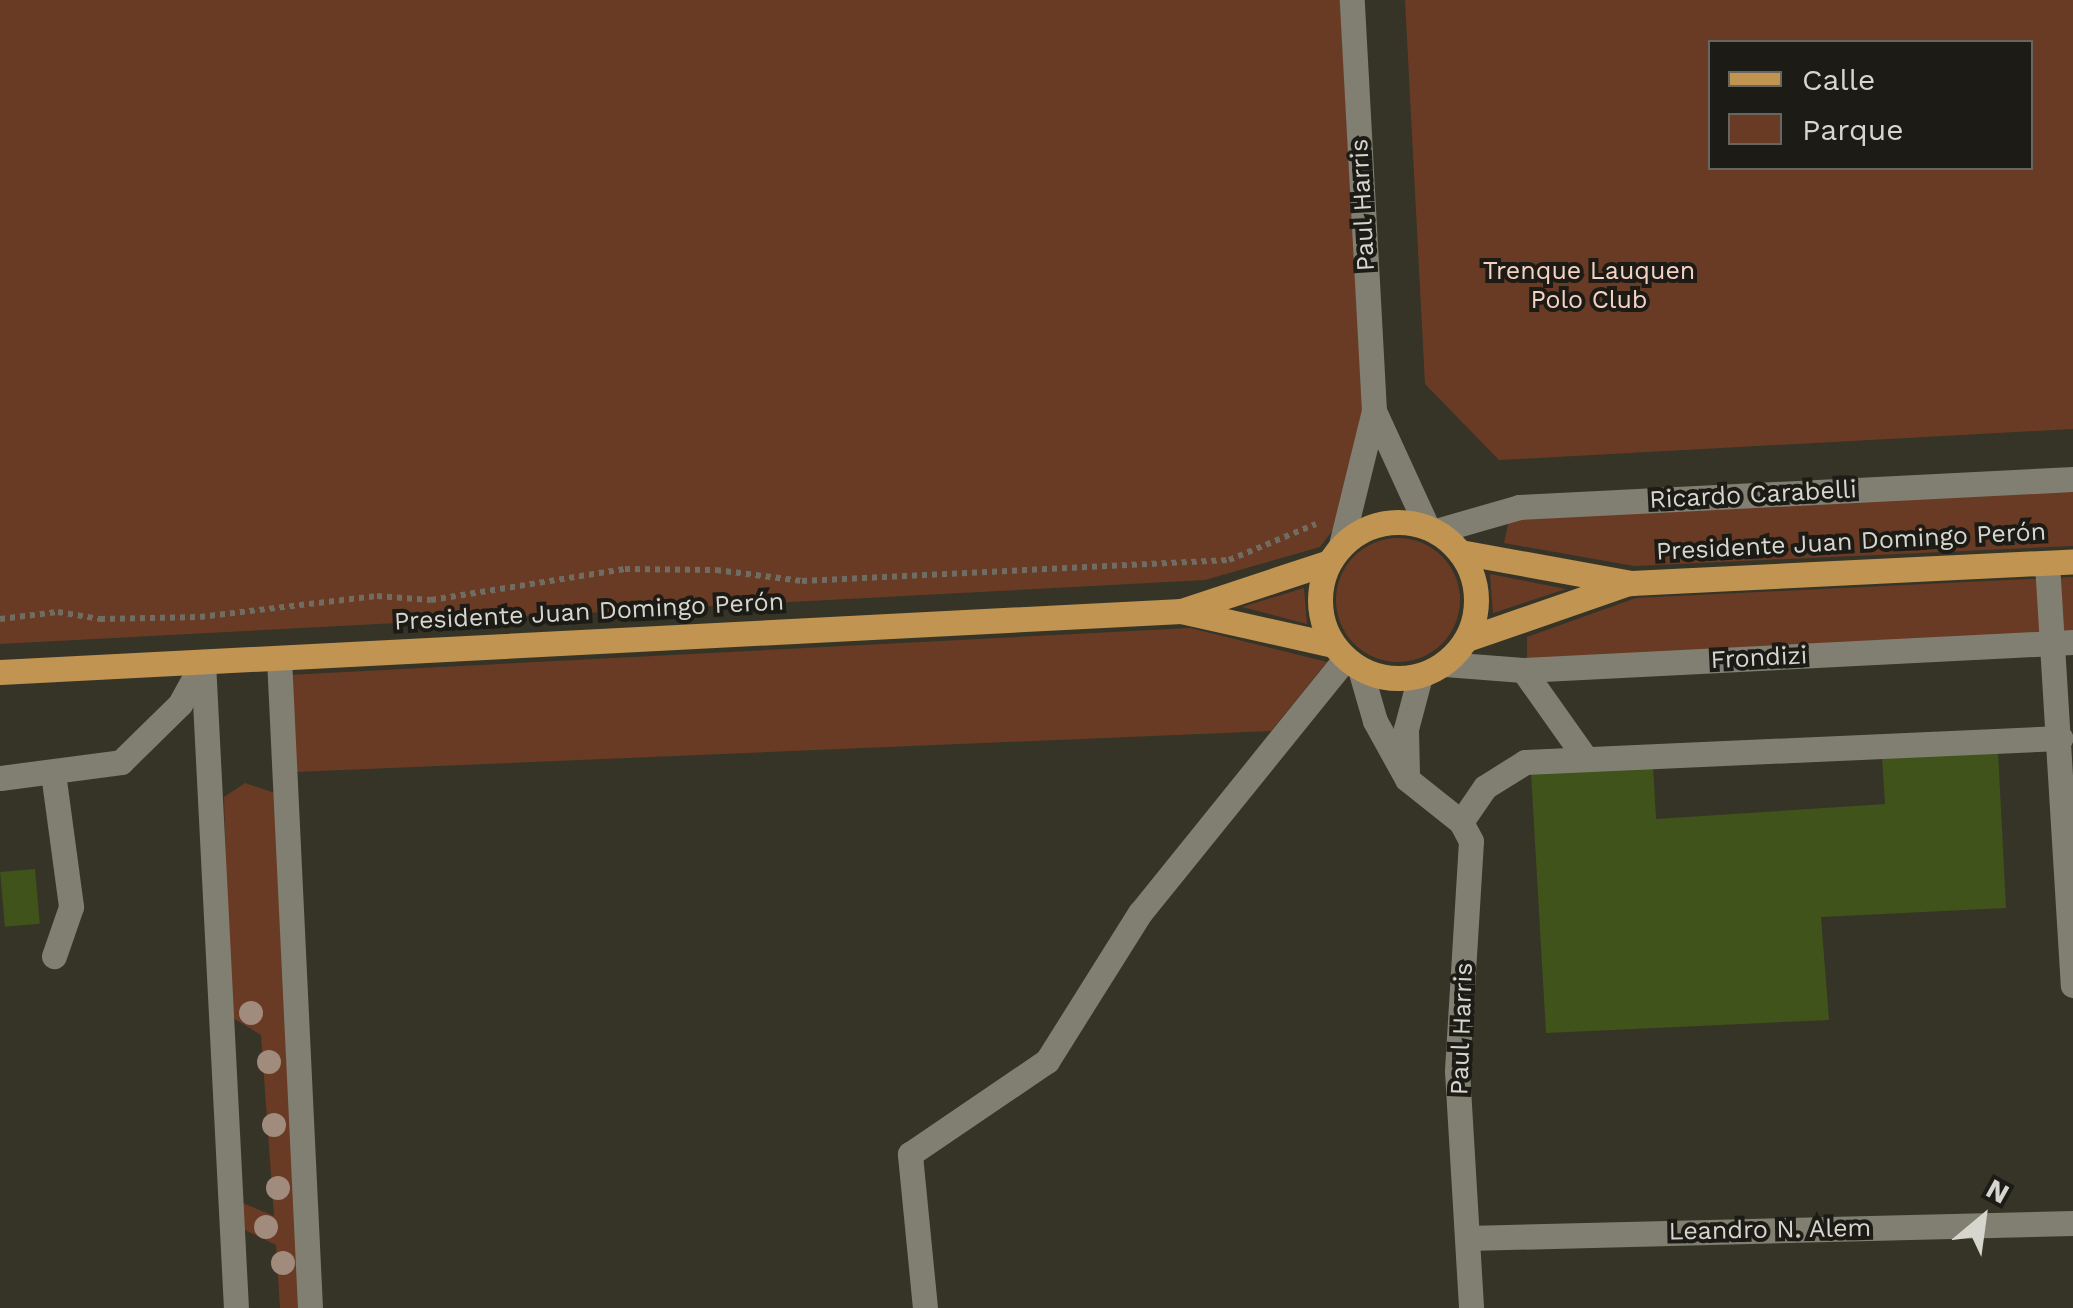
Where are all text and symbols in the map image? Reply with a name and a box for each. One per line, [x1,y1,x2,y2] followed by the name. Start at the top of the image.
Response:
[1708,40,2033,170] legend
[1802,62,1875,97] text: Calle
[1802,112,1904,147] text: Parque
[1345,138,1381,272] street label: Paul Harris
[1483,257,1695,316] park label: Trenque Lauquen Polo Club
[1649,475,1857,515] street label: Ricardo Carabelli
[1655,517,2047,567] street label: Presidente Juan Domingo Perón
[393,587,785,637] street label: Presidente Juan Domingo Perón
[1710,640,1808,676] street label: Frondizi
[1445,962,1479,1096] street label: Paul Harris
[1933,1168,2033,1268] north arrow
[1981,1172,2015,1211] text: N
[1668,1213,1872,1247] street label: Leandro N. Alem

